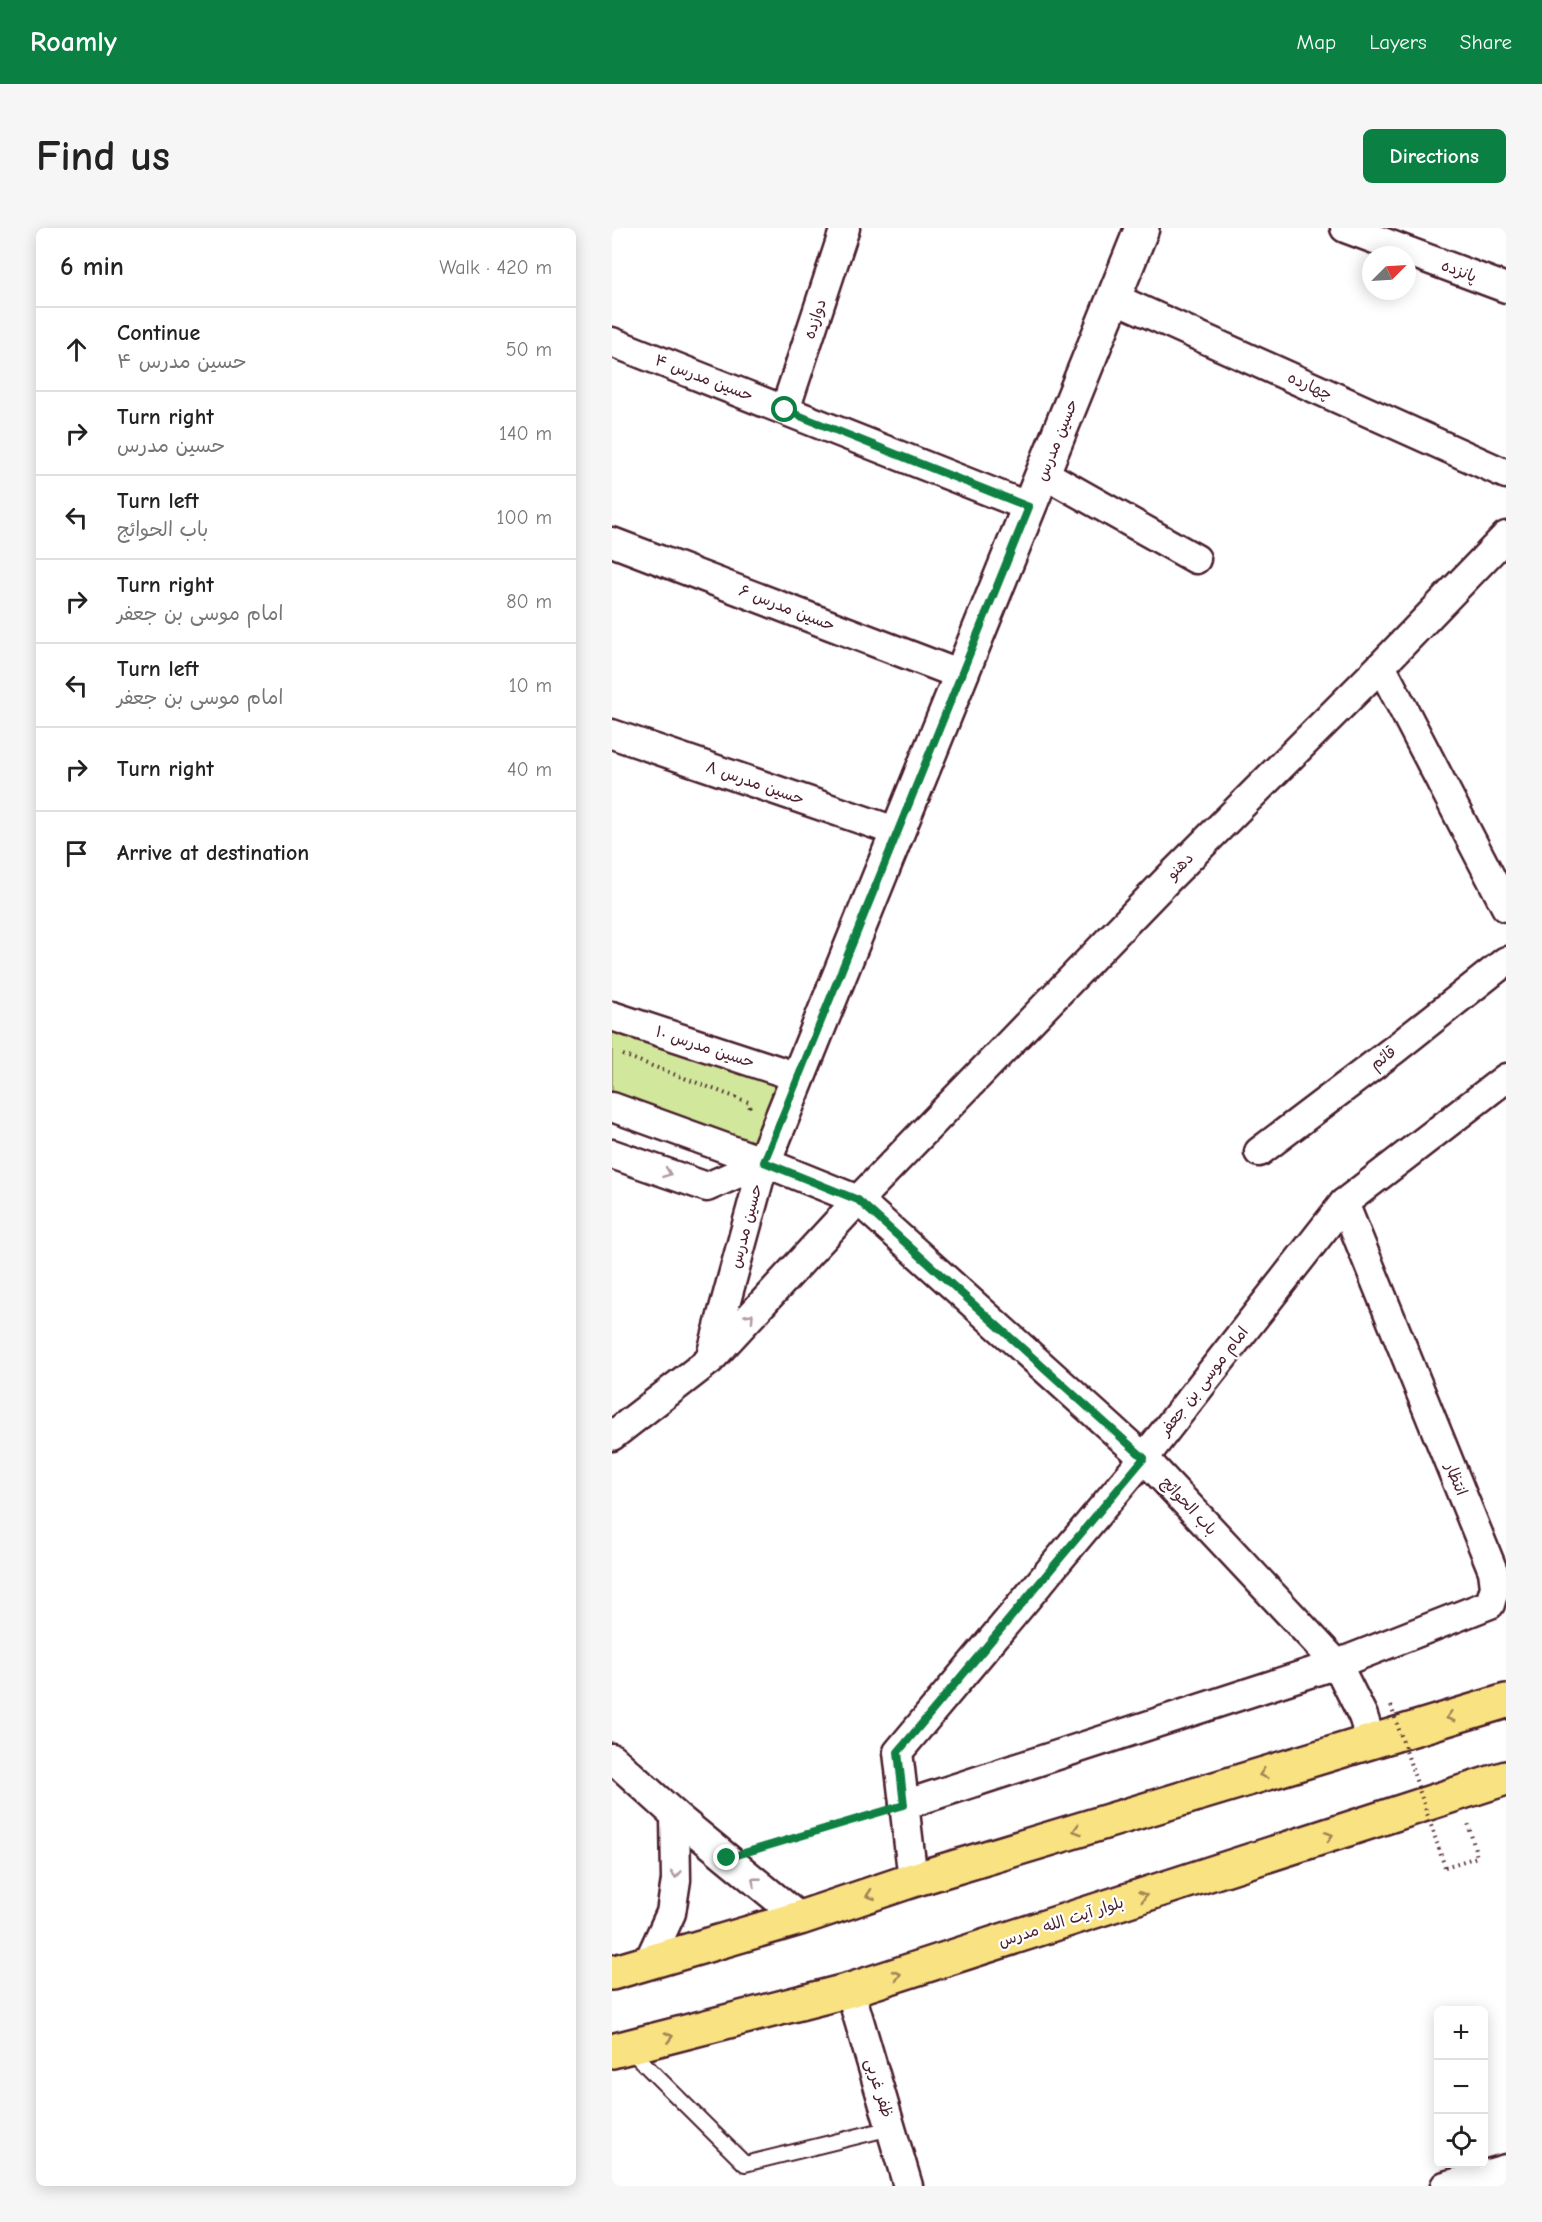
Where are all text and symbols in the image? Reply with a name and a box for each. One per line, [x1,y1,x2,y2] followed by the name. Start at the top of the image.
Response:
[30,26,117,58] text: Roamly
[1297,30,1336,54] text: Map
[1369,30,1427,54] text: Layers
[1460,30,1512,54] text: Share
[1363,129,1506,183] button: Directions
[36,132,170,181] text: Find us
[1362,246,1416,300] north arrow
[60,252,124,282] text: 6 min
[439,256,552,279] text: Walk · 420 m
[1439,256,1479,287] street label: پانزده
[800,297,830,341] street label: دوازده
[117,320,200,346] text: Continue
[60,333,93,366] icon: ahead
[506,338,552,361] text: 50 m
[117,350,247,373] text: حسین مدرس ۴
[652,351,756,405] street label: حسین مدرس ۴
[1285,368,1335,405] street label: چهارده
[771,396,797,422] route start
[1032,397,1082,483] street label: حسین مدرس
[117,404,214,430] text: Turn right
[60,417,93,450] icon: right
[499,422,552,445] text: 140 m
[117,434,225,457] text: حسین مدرس
[117,488,199,514] text: Turn left
[60,501,93,534] icon: left
[497,506,552,529] text: 100 m
[117,518,208,541] text: باب الحوائج
[117,572,214,598] text: Turn right
[736,581,838,635] street label: حسین مدرس ۶
[60,585,93,618] icon: right
[506,590,552,613] text: 80 m
[117,602,283,625] text: امام موسی بن جعفر
[117,656,199,682] text: Turn left
[60,669,93,702] icon: left
[509,674,552,697] text: 10 m
[117,686,283,709] text: امام موسی بن جعفر
[60,753,93,786] icon: right
[117,756,214,782] text: Turn right
[507,758,552,781] text: 40 m
[703,758,807,808] street label: حسین مدرس ۸
[60,837,93,870] icon: arrive
[117,840,309,866] text: Arrive at destination
[1162,849,1198,885] street label: دهنو
[653,1023,757,1071] street label: حسین مدرس ۱۰
[1366,1042,1401,1076] street label: قائم
[661,1166,672,1179] one-way arrow
[726,1182,766,1270] street label: حسین مدرس
[742,1313,753,1324] one-way arrow
[1155,1323,1254,1442] street label: امام موسی بن جعفر
[1441,1459,1471,1498] street label: انتظار
[1157,1473,1220,1540] street label: باب الحوائج
[1445,1710,1456,1722] one-way arrow
[1258,1766,1269,1779] one-way arrow
[1072,1823,1083,1835] one-way arrow
[1323,1831,1334,1843] one-way arrow
[713,1844,739,1870] route end
[670,1869,683,1878] one-way arrow
[751,1878,762,1889] one-way arrow
[865,1887,876,1900] one-way arrow
[1137,1890,1148,1903] one-way arrow
[996,1893,1126,1952] street label: بلوار آیت الله مدرس
[891,1970,902,1982] one-way arrow
[1434,2006,1488,2168] map controls
[1434,2006,1488,2060] button: +
[663,2031,673,2044] one-way arrow
[861,2056,896,2120] street label: ظفر غربی
[1434,2060,1488,2114] button: −
[1434,2114,1488,2168] button: locate

